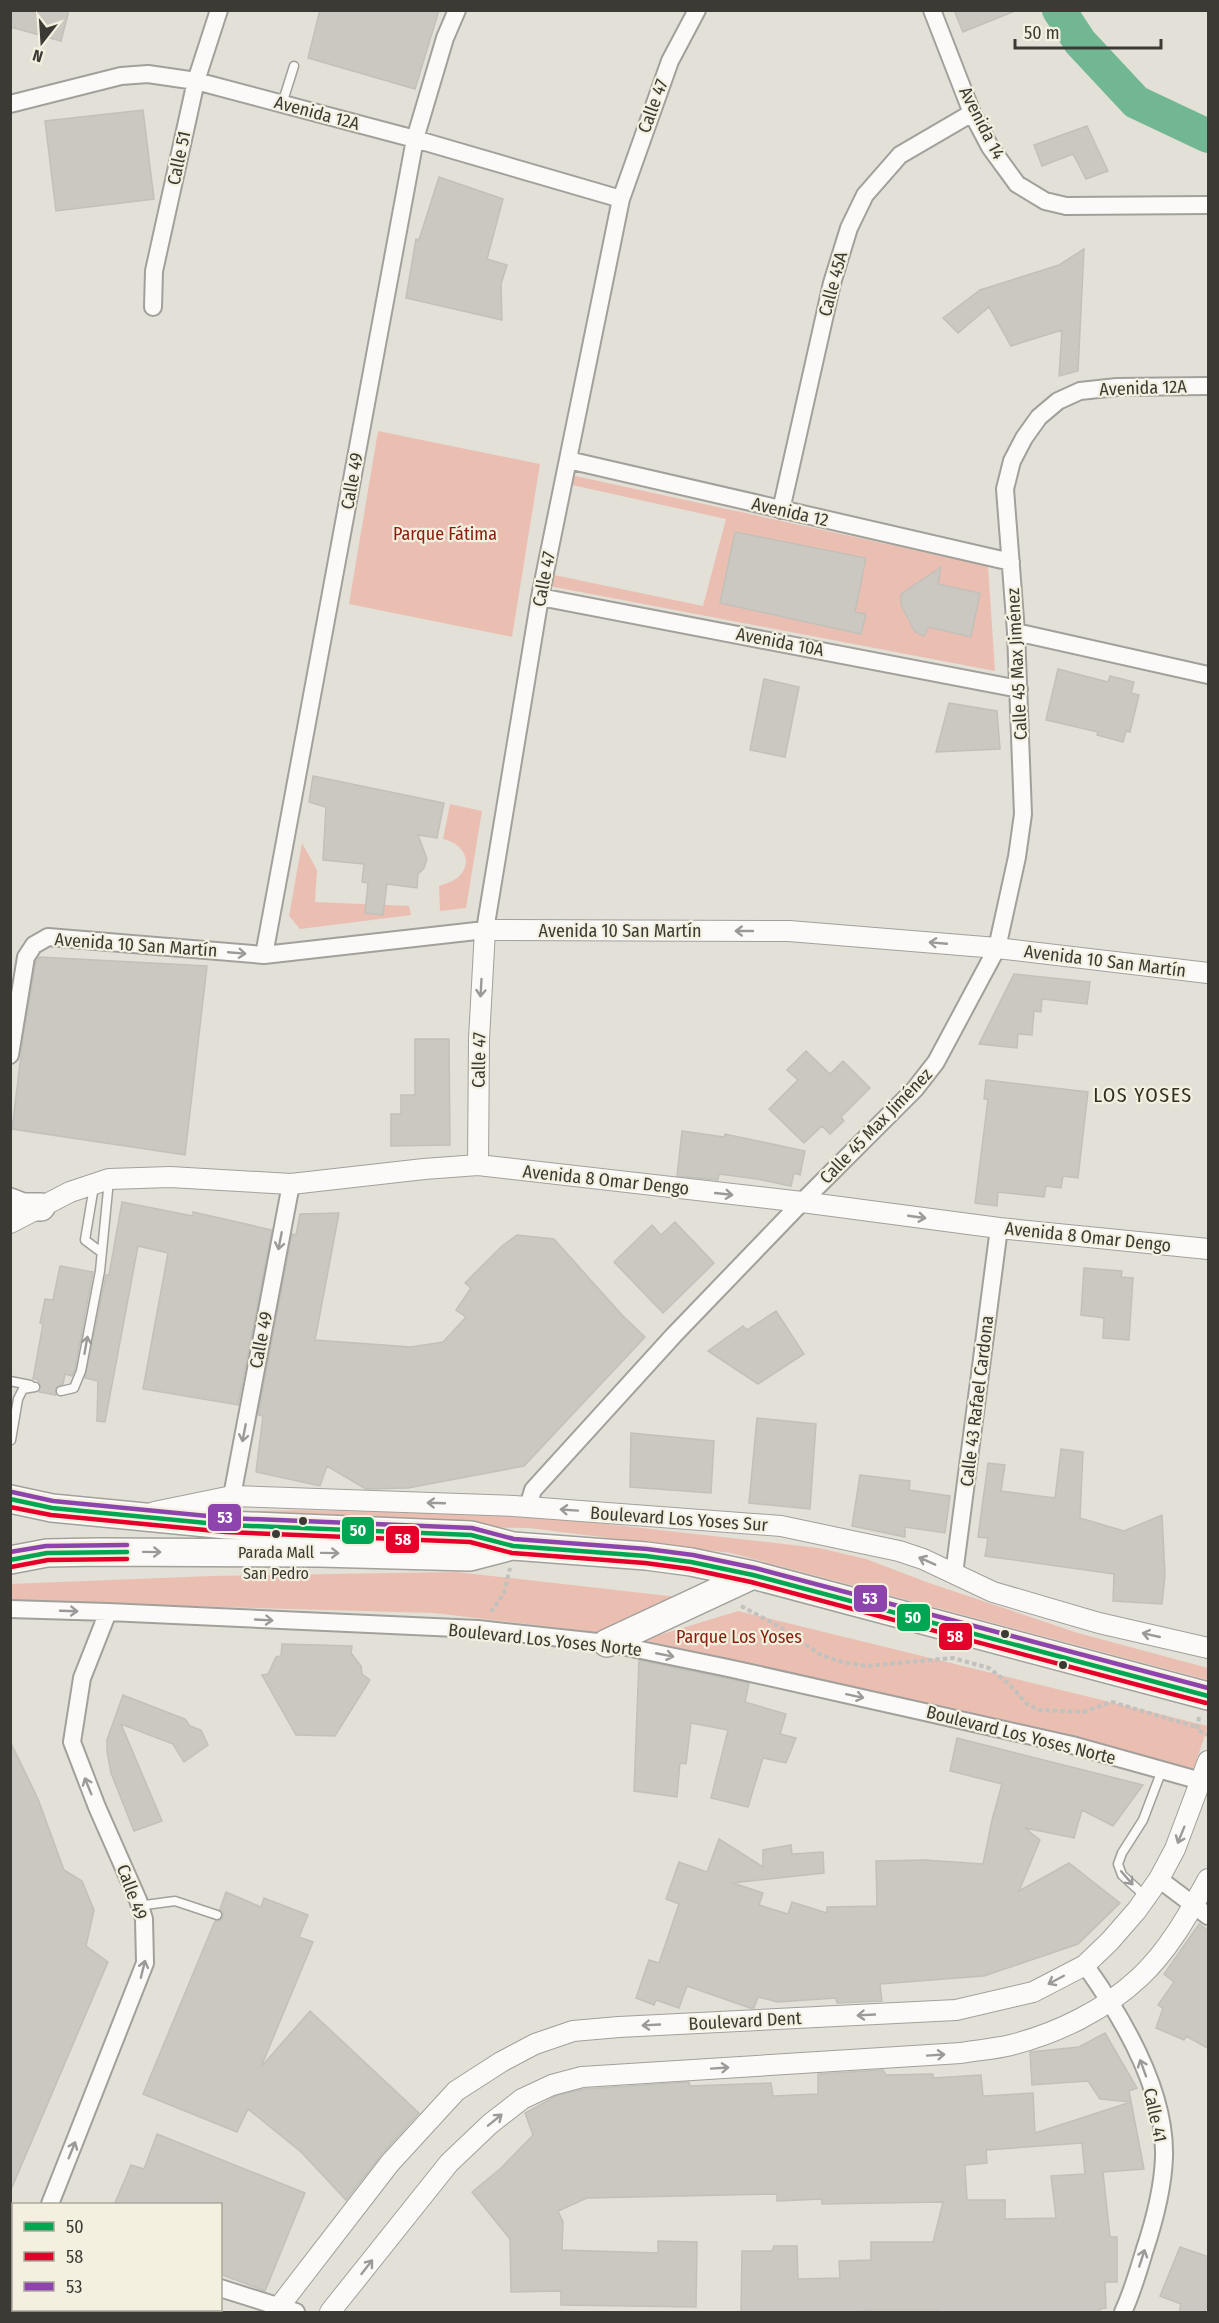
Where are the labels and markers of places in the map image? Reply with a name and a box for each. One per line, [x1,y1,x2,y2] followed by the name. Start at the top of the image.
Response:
[297,1515,309,1527] unlabelled marker
[270,1528,282,1540] marker: Parada Mall San Pedro
[238,1543,314,1583] place label: Parada Mall San Pedro
[999,1628,1011,1640] unlabelled marker
[1057,1659,1069,1671] unlabelled marker

